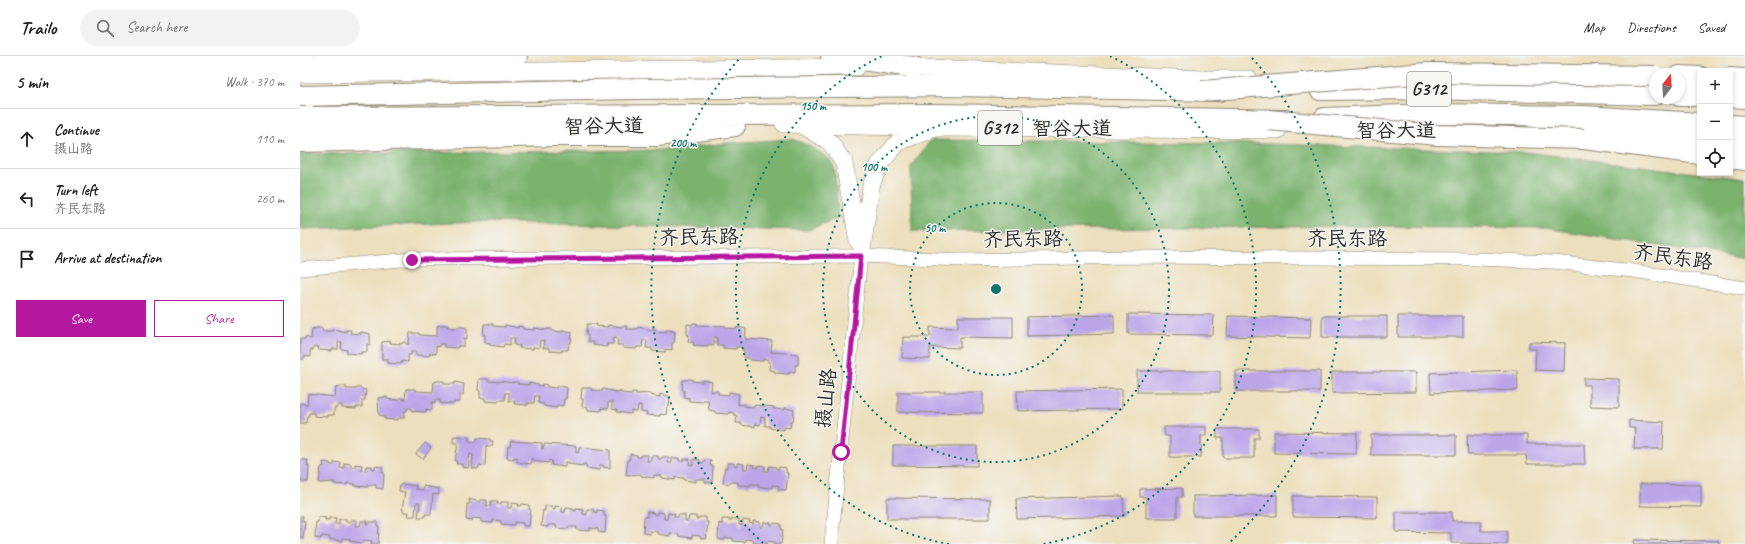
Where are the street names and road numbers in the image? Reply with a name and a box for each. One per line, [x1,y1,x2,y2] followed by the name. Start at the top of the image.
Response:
[1407,72,1451,106] road number: G312
[978,111,1022,145] road number: G312
[564,113,644,139] street label: 智谷大道
[1032,116,1112,141] street label: 智谷大道
[1356,118,1436,143] street label: 智谷大道
[659,224,740,250] street label: 齐民东路
[983,226,1064,252] street label: 齐民东路
[1307,226,1388,251] street label: 齐民东路
[1632,239,1715,275] street label: 齐民东路
[810,366,842,429] street label: 摄山路

